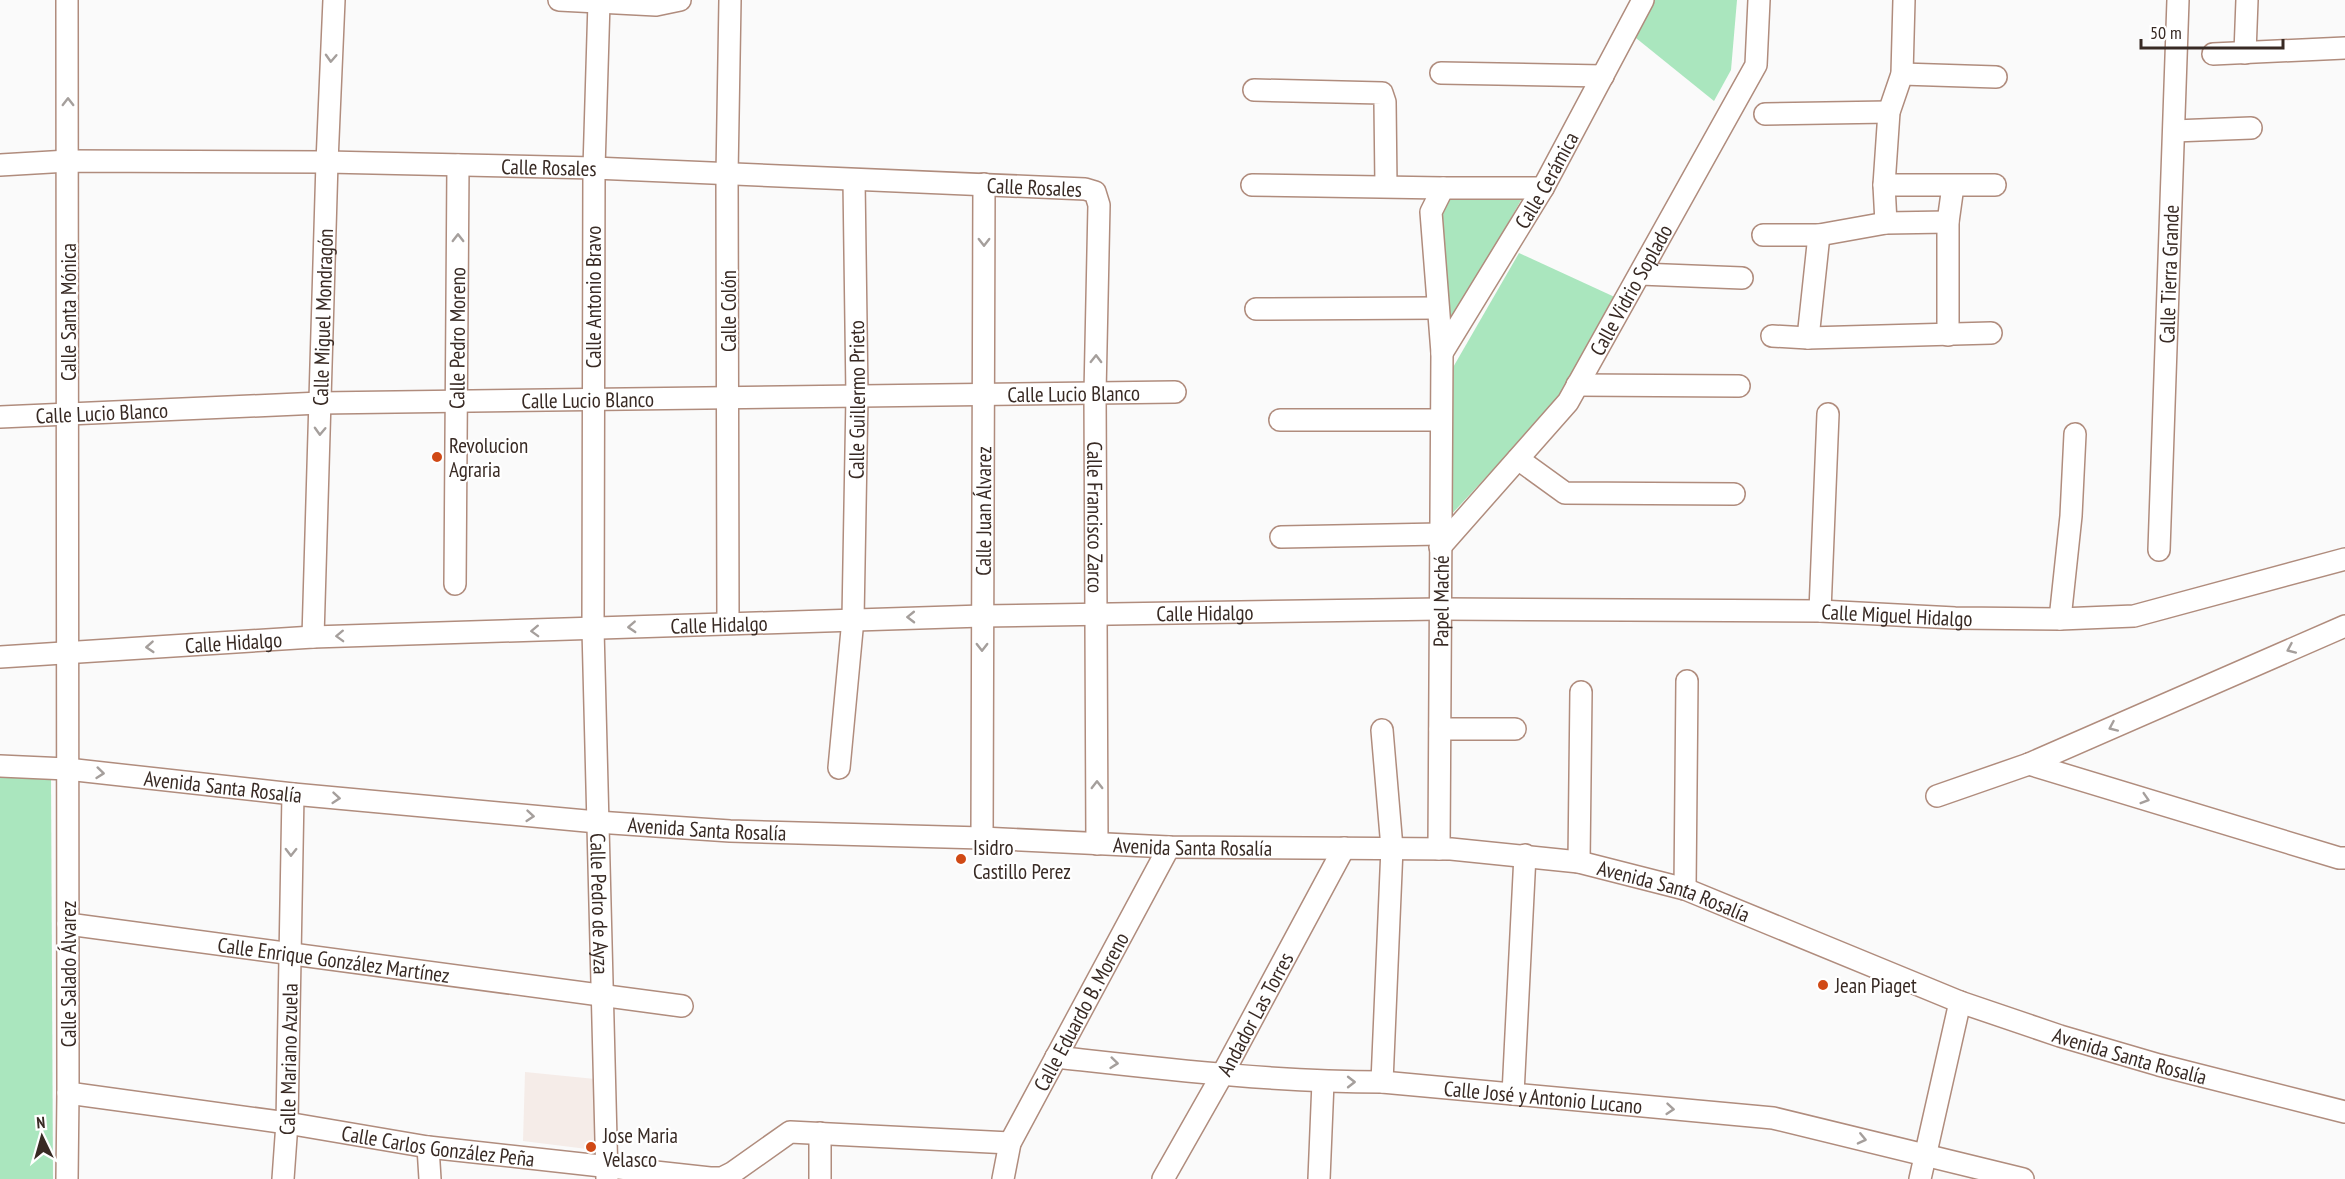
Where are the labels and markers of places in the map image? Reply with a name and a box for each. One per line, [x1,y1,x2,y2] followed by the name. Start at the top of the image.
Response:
[449,432,528,483] place label: Revolucion Agraria
[430,450,444,464] marker: Revolucion Agraria
[973,834,1071,885] place label: Isidro Castillo Perez
[954,852,968,866] marker: Isidro Castillo Perez
[1834,972,1917,999] place label: Jean Piaget
[1816,978,1830,992] marker: Jean Piaget
[602,1122,678,1173] place label: Jose Maria Velasco
[584,1140,598,1154] marker: Jose Maria Velasco

